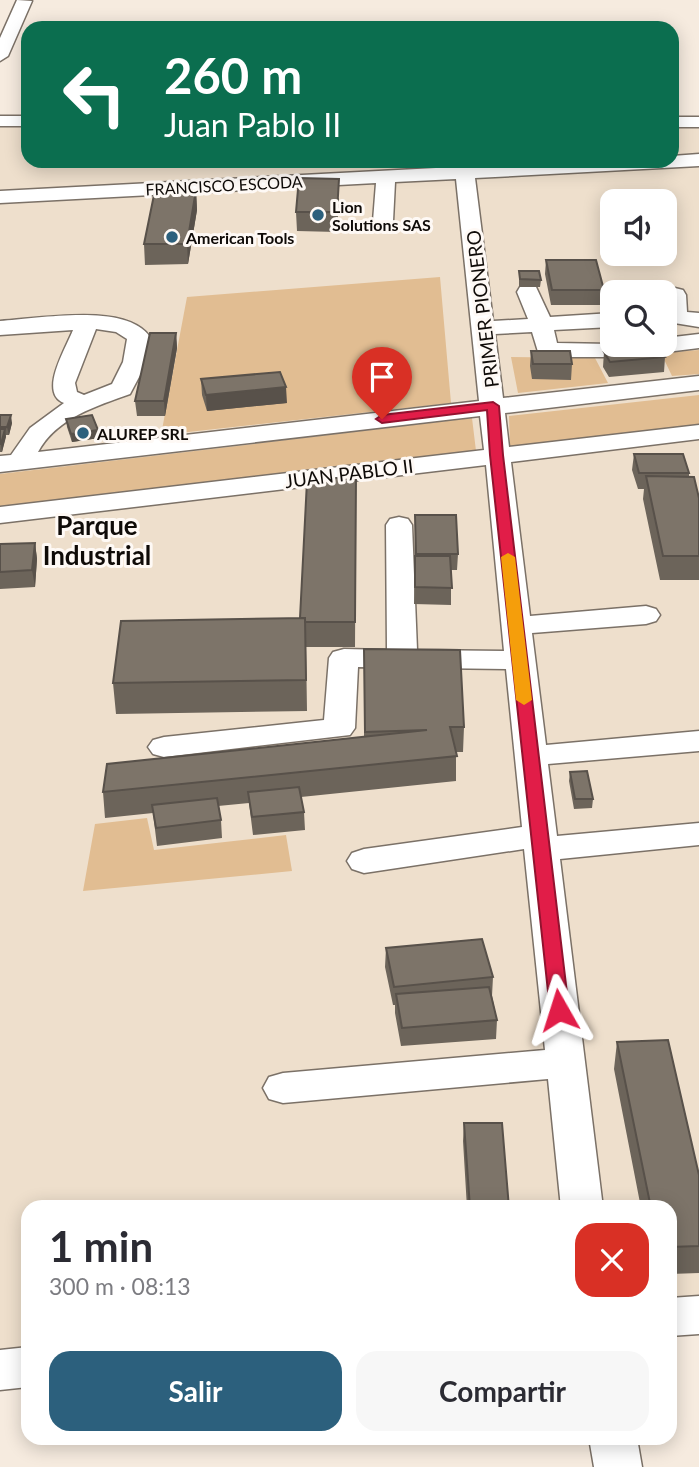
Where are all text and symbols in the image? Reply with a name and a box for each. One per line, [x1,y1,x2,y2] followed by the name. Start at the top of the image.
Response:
[164,46,302,104] text: 260 m
[49,49,140,140] icon: left
[164,105,341,144] text: Juan Pablo II
[145,171,303,199] street label: FRANCISCO ESCODA
[600,189,677,357] map controls
[600,189,677,266] button: sound
[332,197,431,234] place label: Lion Solutions SAS
[310,207,326,223] marker: Lion Solutions SAS
[185,228,294,247] place label: American Tools
[164,229,180,245] marker: American Tools
[461,229,503,389] street label: PRIMER PIONERO
[600,280,677,357] button: search
[352,347,412,419] pin
[363,358,401,396] icon: arrive
[96,424,189,443] place label: ALUREP SRL
[75,425,91,441] marker: ALUREP SRL
[283,454,415,492] street label: JUAN PABLO II
[43,509,151,571] district label: Parque Industrial
[522,973,596,1047] position arrow
[49,1221,153,1271] text: 1 min
[575,1223,649,1297] button: close
[49,1272,191,1300] text: 300 m · 08:13
[49,1351,342,1431] button: Salir
[356,1351,649,1431] button: Compartir

